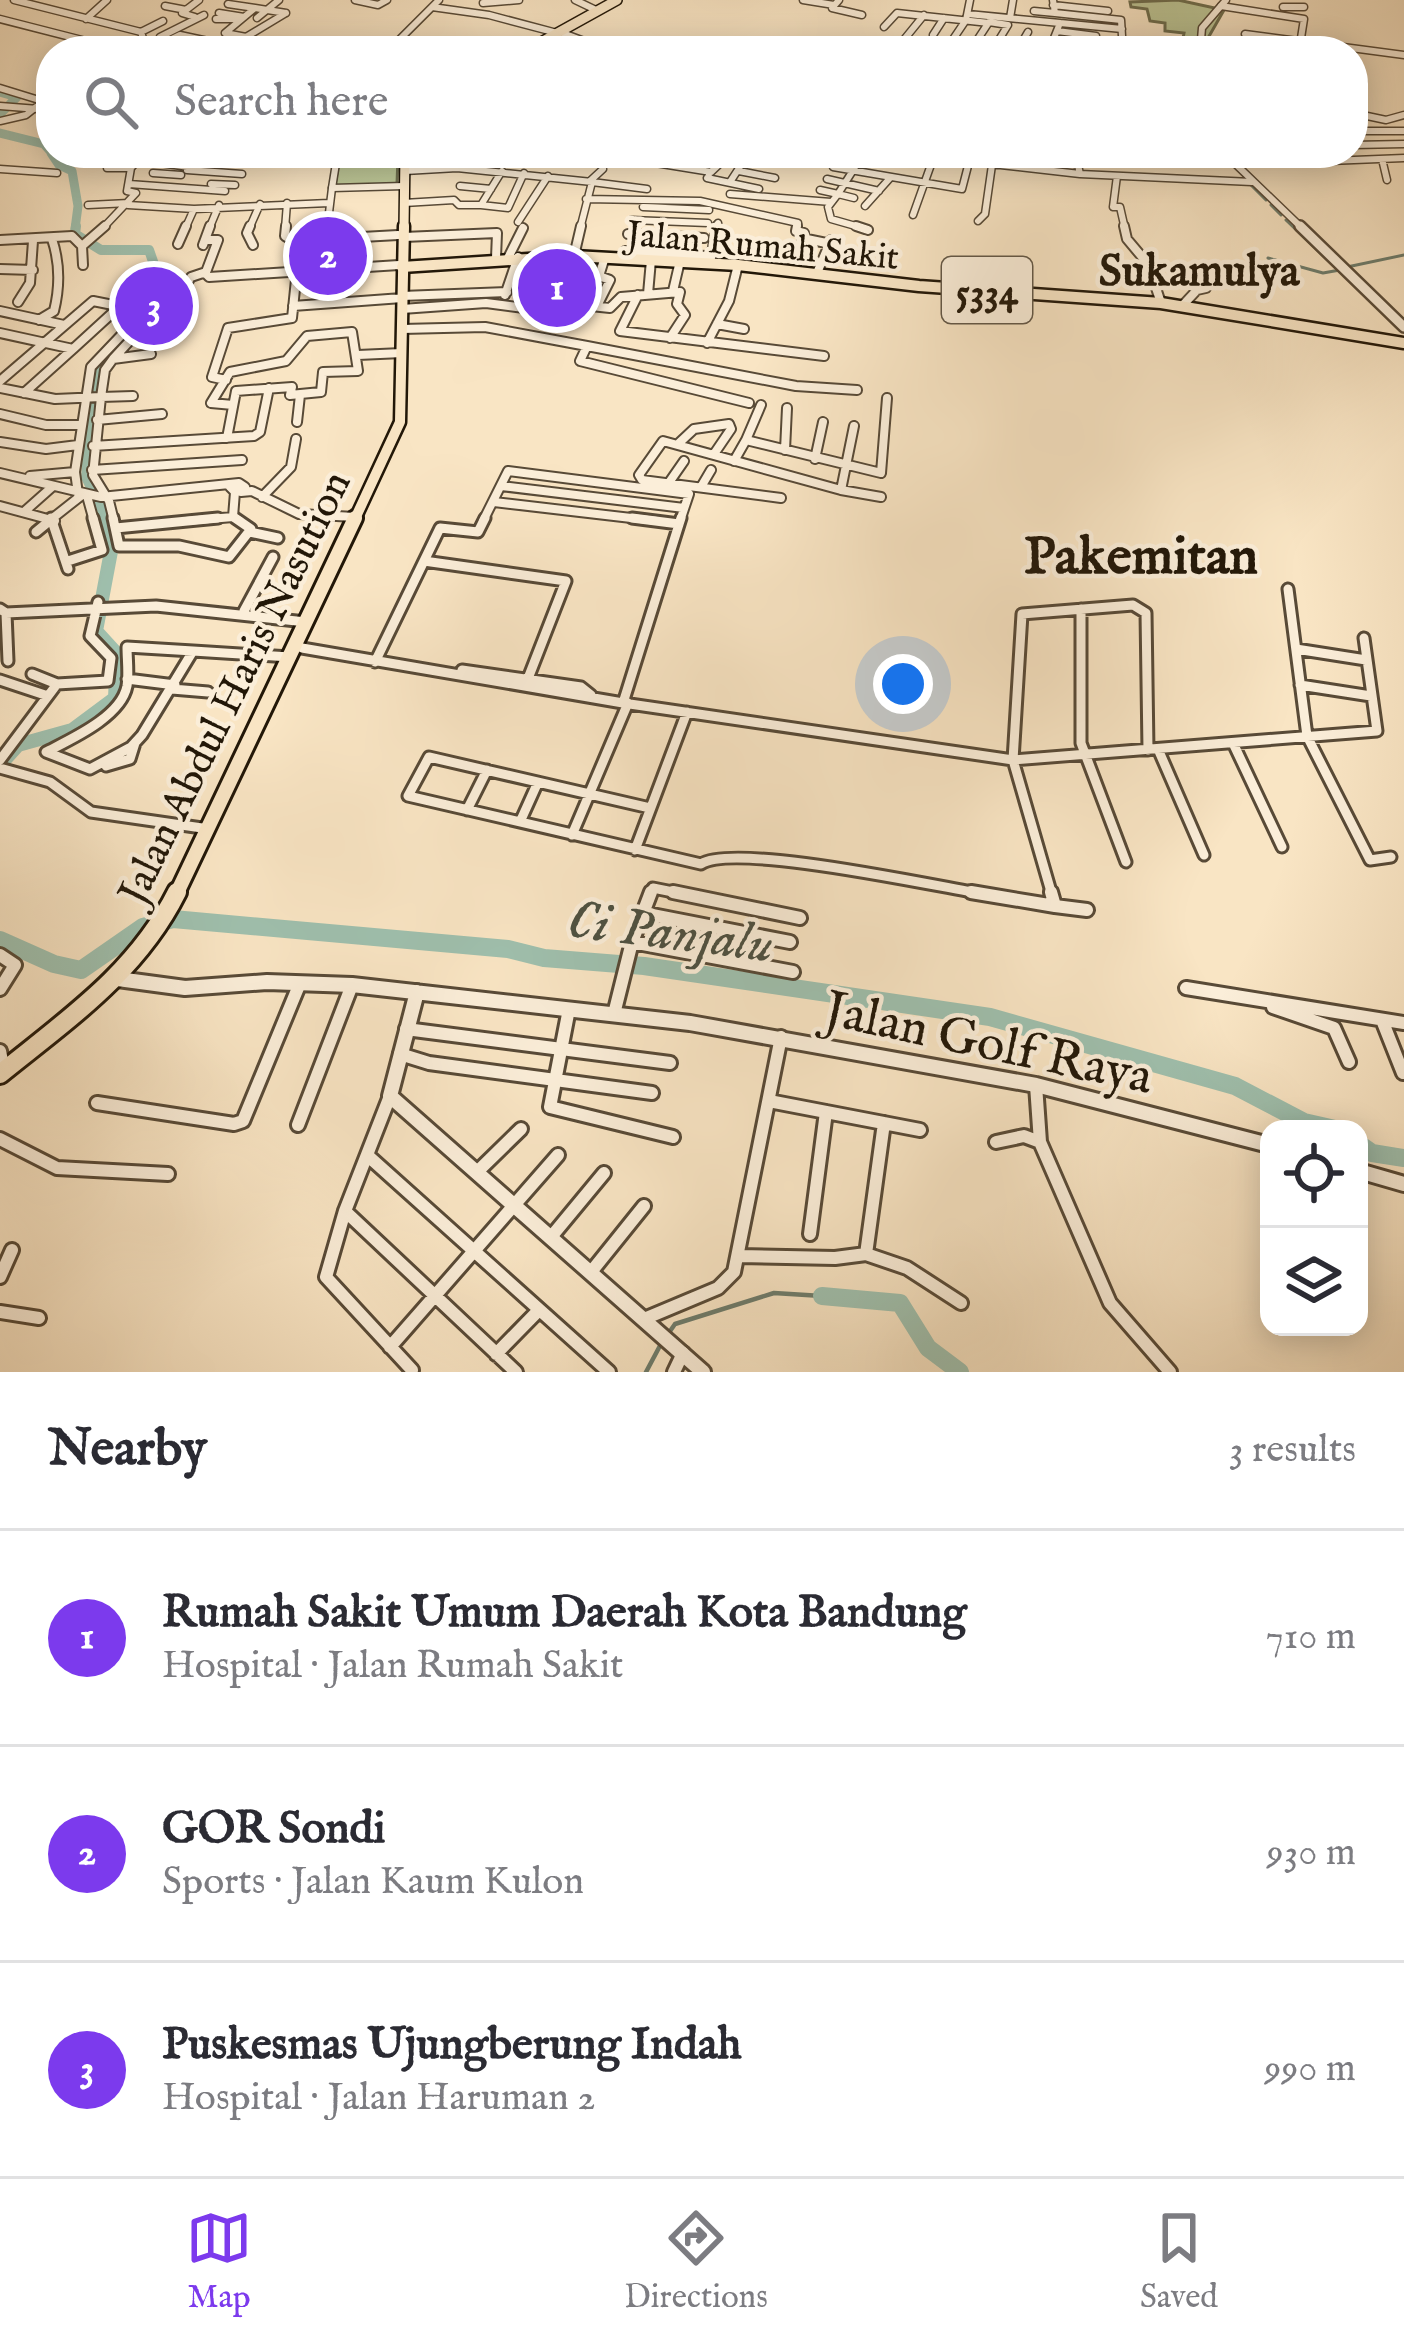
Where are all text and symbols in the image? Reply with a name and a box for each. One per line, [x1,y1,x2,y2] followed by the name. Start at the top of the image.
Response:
[36,36,1368,168] search box
[78,69,144,135] icon: search
[174,74,388,131] text: Search here
[289,211,367,301] pin: 2
[621,212,901,282] street label: Jalan Rumah Sakit
[518,243,596,333] pin: 1
[1099,244,1301,301] district label: Sukamulya
[942,257,1032,323] road number: 5334
[115,261,193,351] pin: 3
[106,463,364,918] street label: Jalan Abdul Haris Nasution
[1024,524,1258,593] district label: Pakemitan
[873,654,933,714] your location
[563,888,778,981] water label: Ci Panjalu
[813,978,1158,1112] street label: Jalan Golf Raya
[1260,1120,1368,1336] map controls
[1260,1120,1368,1228] button: locate
[1260,1228,1368,1336] button: layers
[48,1418,207,1483] text: Nearby
[1229,1426,1356,1475] text: 3 results
[162,1585,967,1642] text: Rumah Sakit Umum Daerah Kota Bandung
[80,1613,94,1662] text: 1
[1266,1613,1356,1662] text: 710 m
[162,1642,623,1691] text: Hospital · Jalan Rumah Sakit
[162,1801,386,1858] text: GOR Sondi
[78,1829,96,1878] text: 2
[1267,1829,1356,1878] text: 930 m
[162,1858,584,1907] text: Sports · Jalan Kaum Kulon
[162,2017,742,2074] text: Puskesmas Ujungberung Indah
[80,2045,94,2094] text: 3
[1264,2045,1356,2094] text: 990 m
[162,2074,596,2123] text: Hospital · Jalan Haruman 2
[186,2205,252,2319] tab: Map
[624,2205,768,2319] tab: Directions
[1140,2205,1218,2319] tab: Saved

